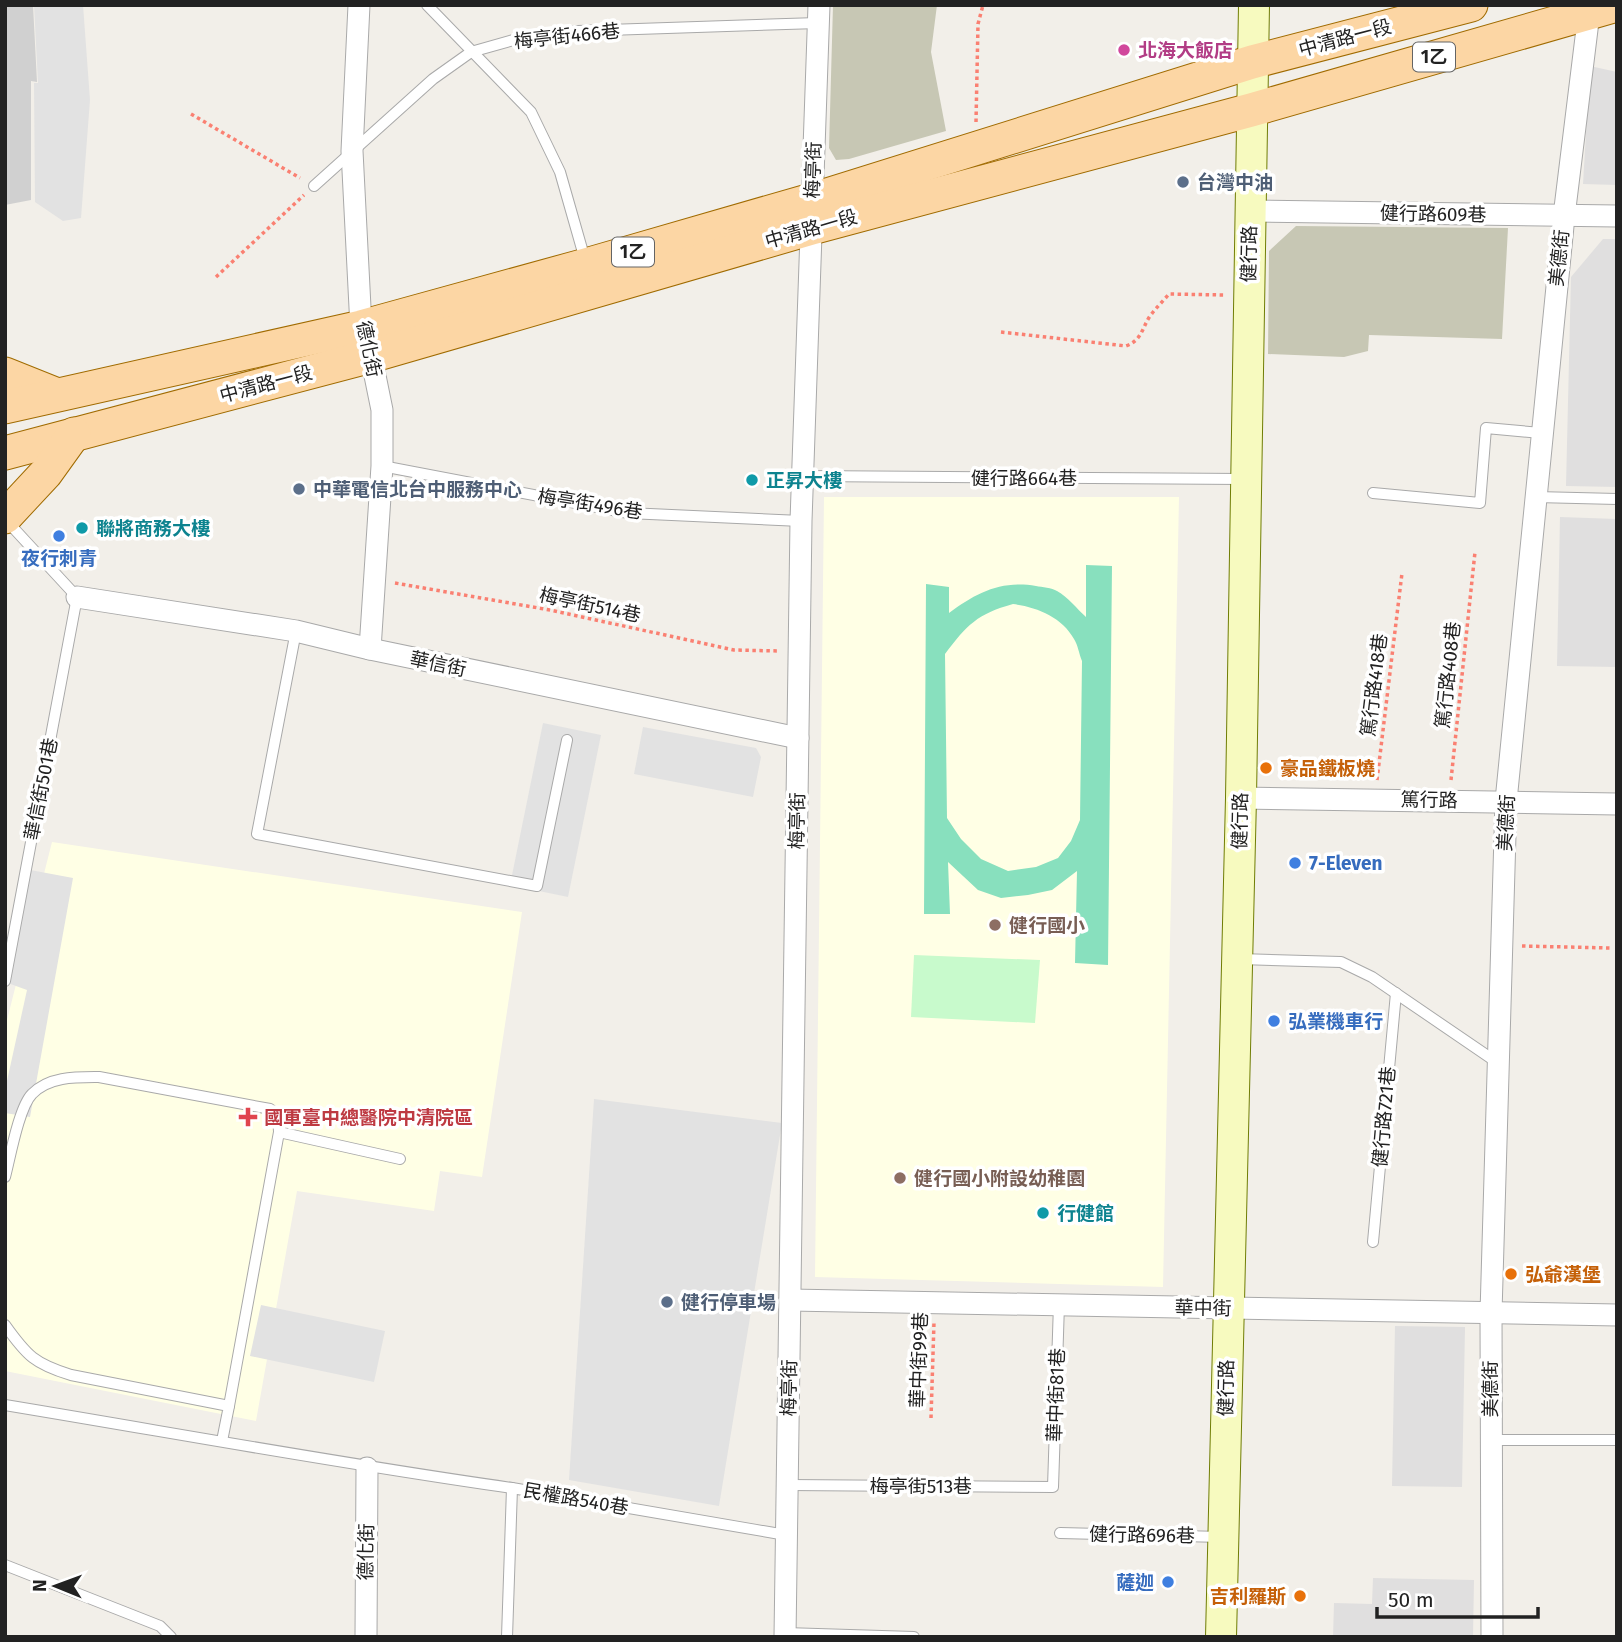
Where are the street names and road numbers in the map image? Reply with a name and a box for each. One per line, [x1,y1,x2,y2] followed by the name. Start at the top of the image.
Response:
[1296,15,1394,61] street label: 中清路一段
[513,19,621,53] street label: 梅亭街466巷
[1413,42,1455,72] road number: 1乙
[801,141,825,199] street label: 梅亭街
[1380,202,1486,226] street label: 健行路609巷
[762,205,860,253] street label: 中清路一段
[1237,225,1261,283] street label: 健行路
[1545,228,1573,288] street label: 美德街
[612,238,654,266] road number: 1乙
[352,319,386,379] street label: 德化街
[217,361,315,407] street label: 中清路一段
[971,467,1077,490] street label: 健行路664巷
[536,484,644,524] street label: 梅亭街496巷
[537,583,643,627] street label: 梅亭街514巷
[1431,620,1465,730] street label: 篤行路408巷
[1356,632,1392,738] street label: 篤行路418巷
[408,647,468,681] street label: 華信街
[20,736,62,842] street label: 華信街501巷
[1400,788,1458,812] street label: 篤行路
[785,792,809,850] street label: 梅亭街
[1228,792,1252,850] street label: 健行路
[1493,794,1519,852] street label: 美德街
[1368,1066,1400,1168] street label: 健行路721巷
[1174,1296,1232,1320] street label: 華中街
[906,1312,932,1408] street label: 華中街99巷
[1043,1348,1069,1442] street label: 華中街81巷
[777,1359,801,1417] street label: 梅亭街
[1214,1359,1238,1417] street label: 健行路
[1479,1360,1502,1418] street label: 美德街
[870,1475,972,1498] street label: 梅亭街513巷
[522,1478,630,1520] street label: 民權路540巷
[354,1523,378,1581] street label: 德化街
[1089,1523,1195,1547] street label: 健行路696巷

